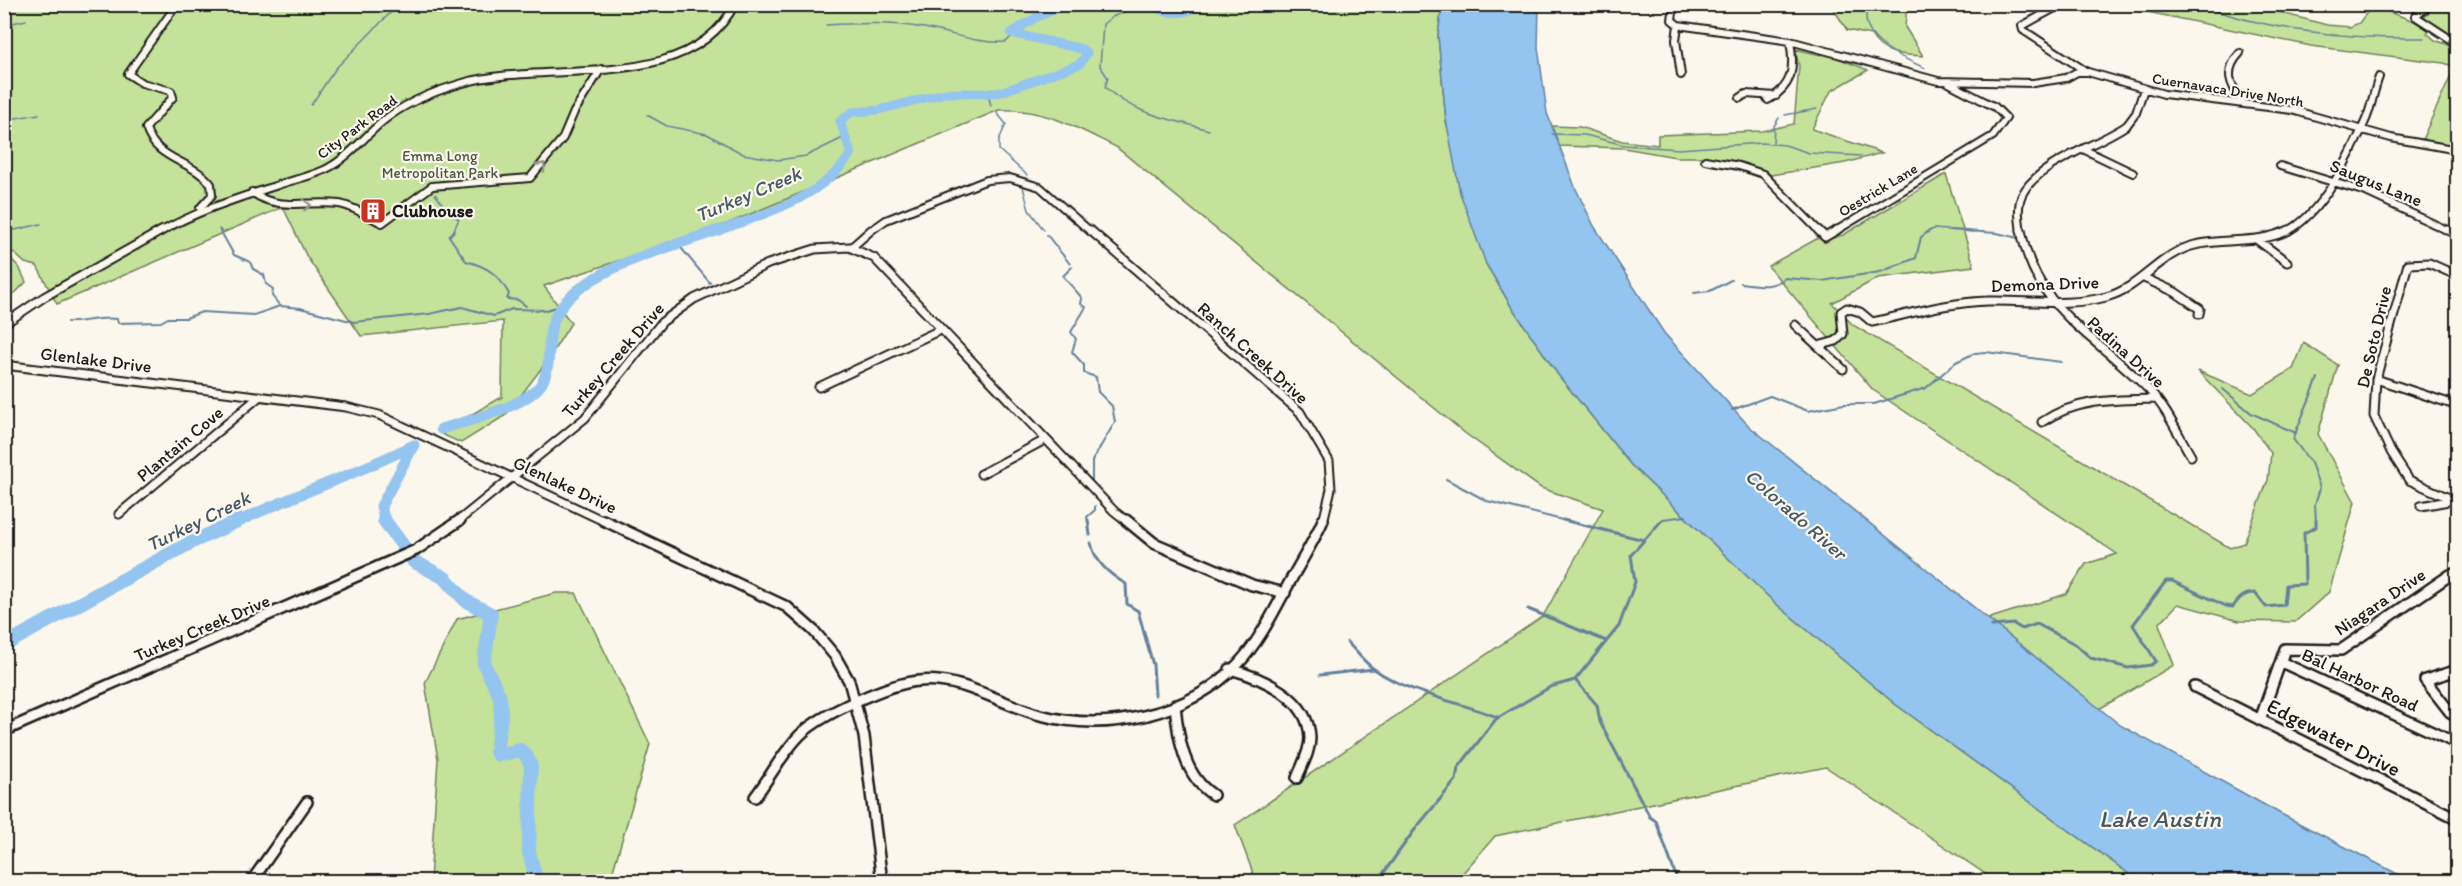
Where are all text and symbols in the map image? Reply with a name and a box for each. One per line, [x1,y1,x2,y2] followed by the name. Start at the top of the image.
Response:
[2151,69,2305,111] street label: Cuernavaca Drive North
[314,91,400,163] street label: City Park Road
[382,147,499,182] park label: Emma Long Metropolitan Park
[2327,154,2425,212] street label: Saugus Lane
[1835,159,1921,221] street label: Oestrick Lane
[692,160,806,227] water label: Turkey Creek
[535,162,546,172] one-way arrow
[358,196,388,226] building icon: Clubhouse
[303,198,312,211] one-way arrow
[392,200,474,222] place label: Clubhouse
[1990,271,2100,297] street label: Demona Drive
[2352,284,2396,390] street label: De Soto Drive
[1193,297,1313,409] street label: Ranch Creek Drive
[557,298,669,422] street label: Turkey Creek Drive
[2083,311,2169,393] street label: Padina Drive
[39,342,153,378] street label: Glenlake Drive
[132,401,228,487] street label: Plantain Cove
[510,451,620,519] street label: Glenlake Drive
[1741,464,1853,566] water label: Colorado River
[142,485,255,556] water label: Turkey Creek
[2330,563,2430,641] street label: Niagara Drive
[131,589,273,667] street label: Turkey Creek Drive
[2298,643,2422,717] street label: Bal Harbor Road
[2263,693,2405,781] street label: Edgewater Drive
[2099,804,2221,833] water label: Lake Austin

